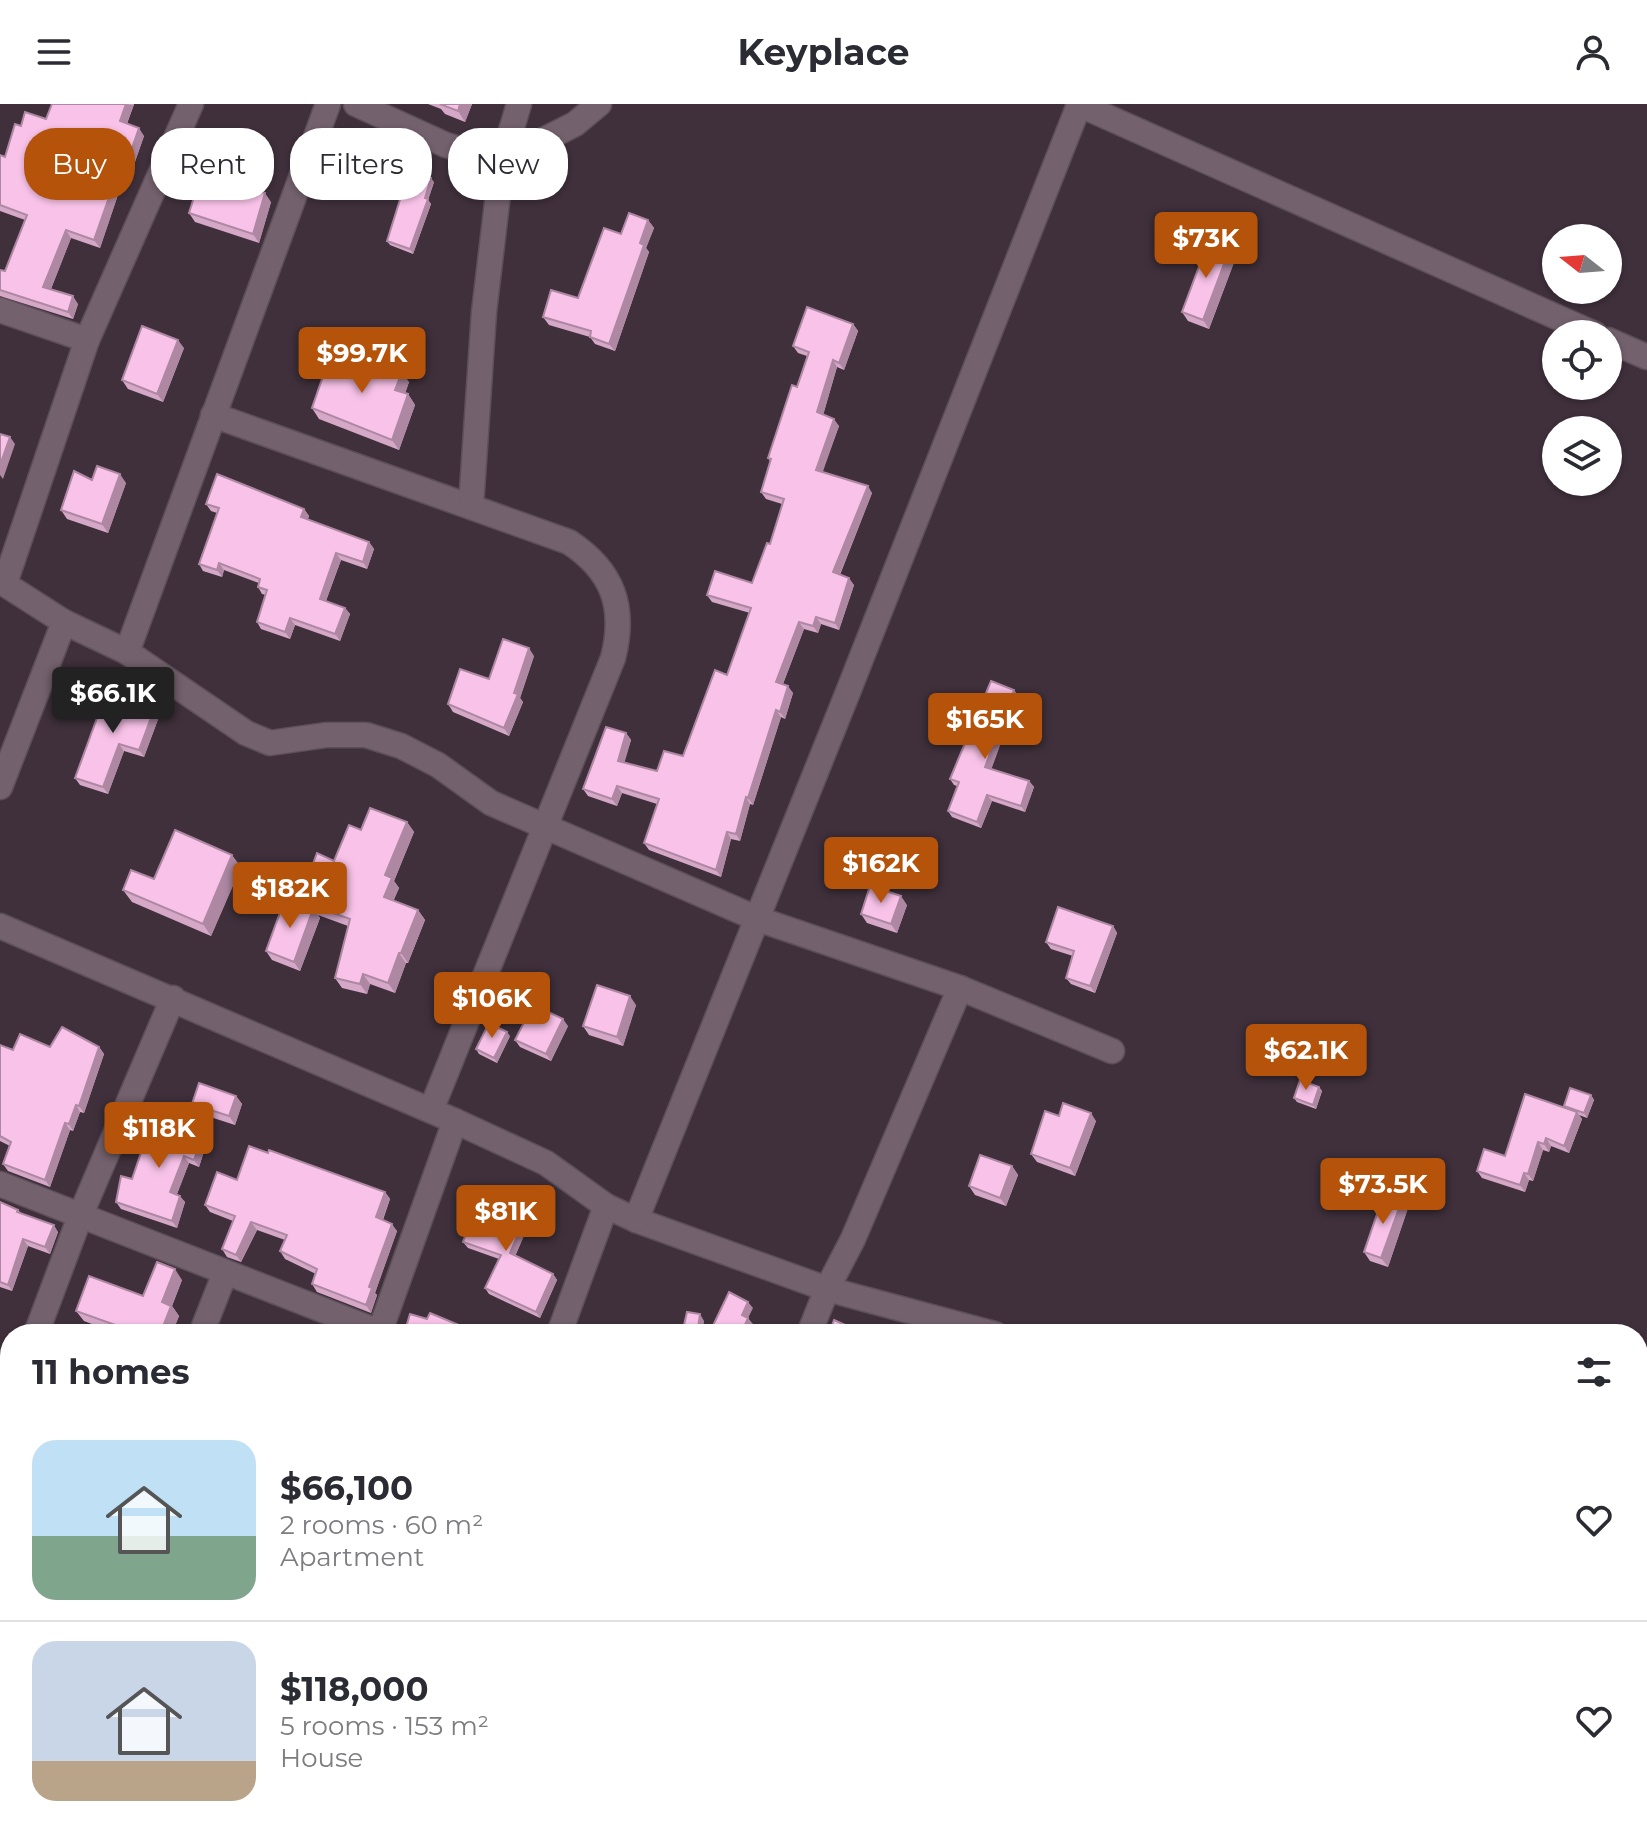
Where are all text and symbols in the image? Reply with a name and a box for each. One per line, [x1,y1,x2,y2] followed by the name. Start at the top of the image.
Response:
[32,30,76,74] icon: menu
[738,30,909,74] text: Keyplace
[1571,30,1615,74] icon: person
[24,128,135,200] chip: Buy
[151,128,274,200] chip: Rent
[290,128,432,200] chip: Filters
[448,128,568,200] chip: New
[1159,212,1253,280] pin: $73K
[1173,222,1239,254] text: $73K
[1542,224,1622,304] north arrow
[1542,224,1622,496] map controls
[1542,320,1622,400] button: locate
[297,327,427,395] pin: $99.7K
[317,337,407,369] text: $99.7K
[1542,416,1622,496] button: layers
[48,667,178,735] pin: $66.1K
[70,677,156,709] text: $66.1K
[929,693,1041,761] pin: $165K
[946,703,1024,735] text: $165K
[825,837,937,905] pin: $162K
[842,847,920,879] text: $162K
[234,862,346,930] pin: $182K
[251,872,329,904] text: $182K
[436,972,548,1040] pin: $106K
[452,982,532,1014] text: $106K
[1241,1024,1371,1092] pin: $62.1K
[1264,1034,1348,1066] text: $62.1K
[103,1102,215,1170] pin: $118K
[122,1112,196,1144] text: $118K
[1318,1158,1448,1226] pin: $73.5K
[1338,1168,1428,1200] text: $73.5K
[459,1185,553,1253] pin: $81K
[474,1195,538,1227] text: $81K
[1572,1350,1616,1394] icon: filters
[32,1351,190,1393] text: 11 homes
[280,1467,413,1509] text: $66,100
[96,1472,192,1568] icon: home
[1572,1498,1616,1542] icon: heart
[280,1509,483,1541] text: 2 rooms · 60 m²
[280,1541,424,1573] text: Apartment
[280,1668,429,1710] text: $118,000
[96,1673,192,1769] icon: home
[1572,1699,1616,1743] icon: heart
[280,1710,489,1742] text: 5 rooms · 153 m²
[280,1742,363,1774] text: House

